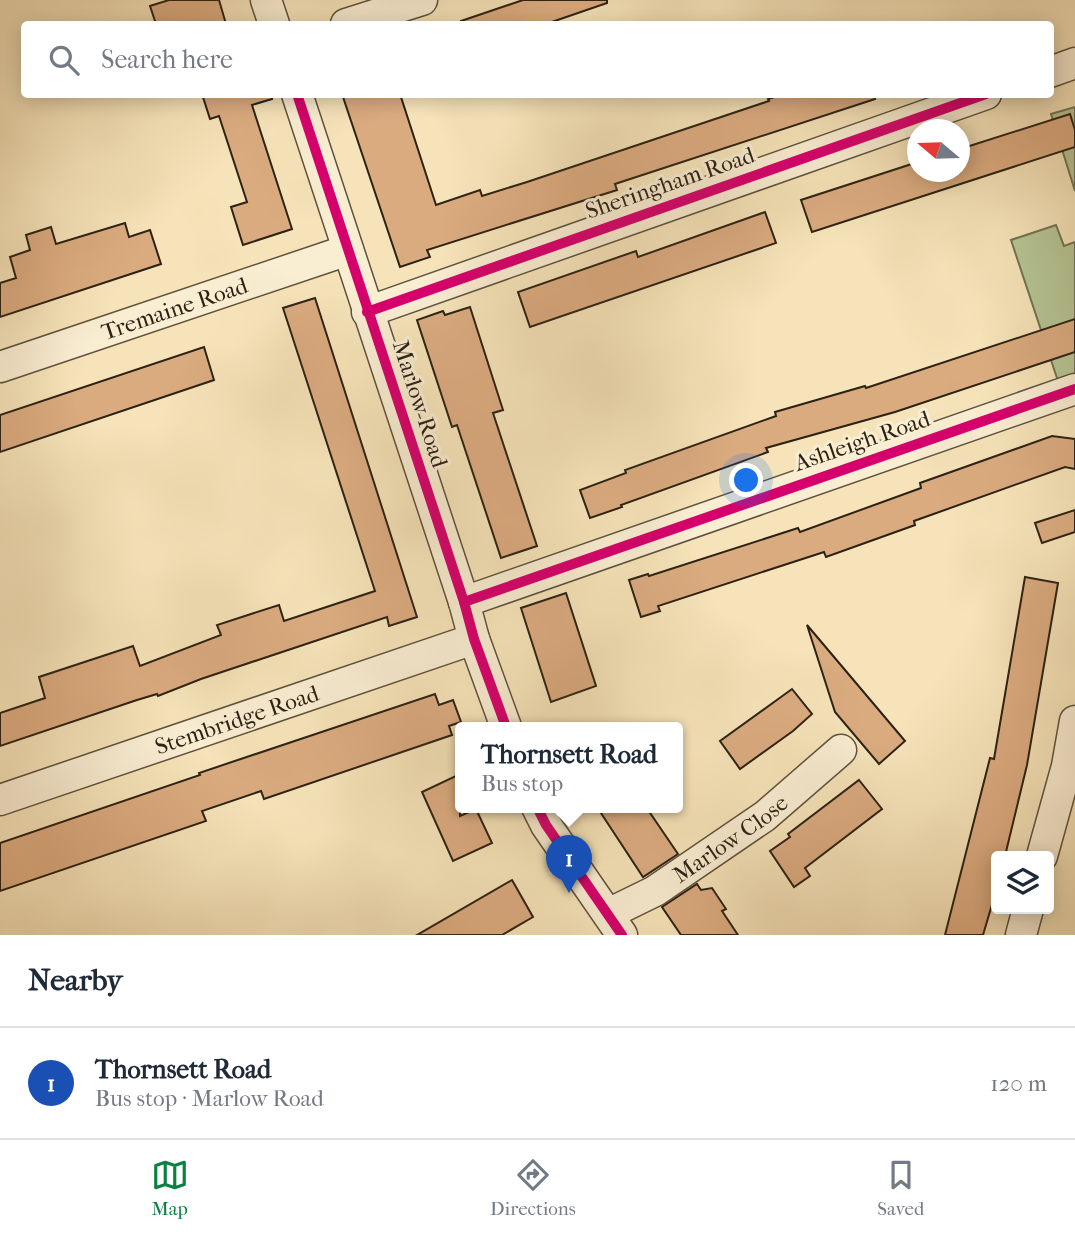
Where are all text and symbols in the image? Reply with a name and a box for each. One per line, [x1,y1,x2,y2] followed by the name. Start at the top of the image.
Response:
[21,21,1054,98] search box
[45,41,83,79] icon: search
[101,44,233,75] text: Search here
[907,119,970,182] north arrow
[582,141,759,225] street label: Sheringham Road
[98,271,251,345] street label: Tremaine Road
[387,337,453,471] street label: Marlow Road
[790,405,934,477] street label: Ashleigh Road
[729,463,763,497] your location
[151,679,323,760] street label: Stembridge Road
[455,722,683,813] popup
[481,739,657,770] text: Thornsett Road
[481,770,563,797] text: Bus stop
[668,789,793,888] street label: Marlow Close
[546,835,592,893] pin: 1
[991,851,1054,914] map controls
[991,851,1054,914] button: layers
[28,963,123,998] text: Nearby
[95,1054,271,1085] text: Thornsett Road
[47,1070,55,1097] text: 1
[990,1070,1047,1097] text: 120 m
[95,1085,324,1112] text: Bus stop · Marlow Road
[151,1156,189,1220] tab: Map
[490,1156,576,1220] tab: Directions
[877,1156,924,1220] tab: Saved

